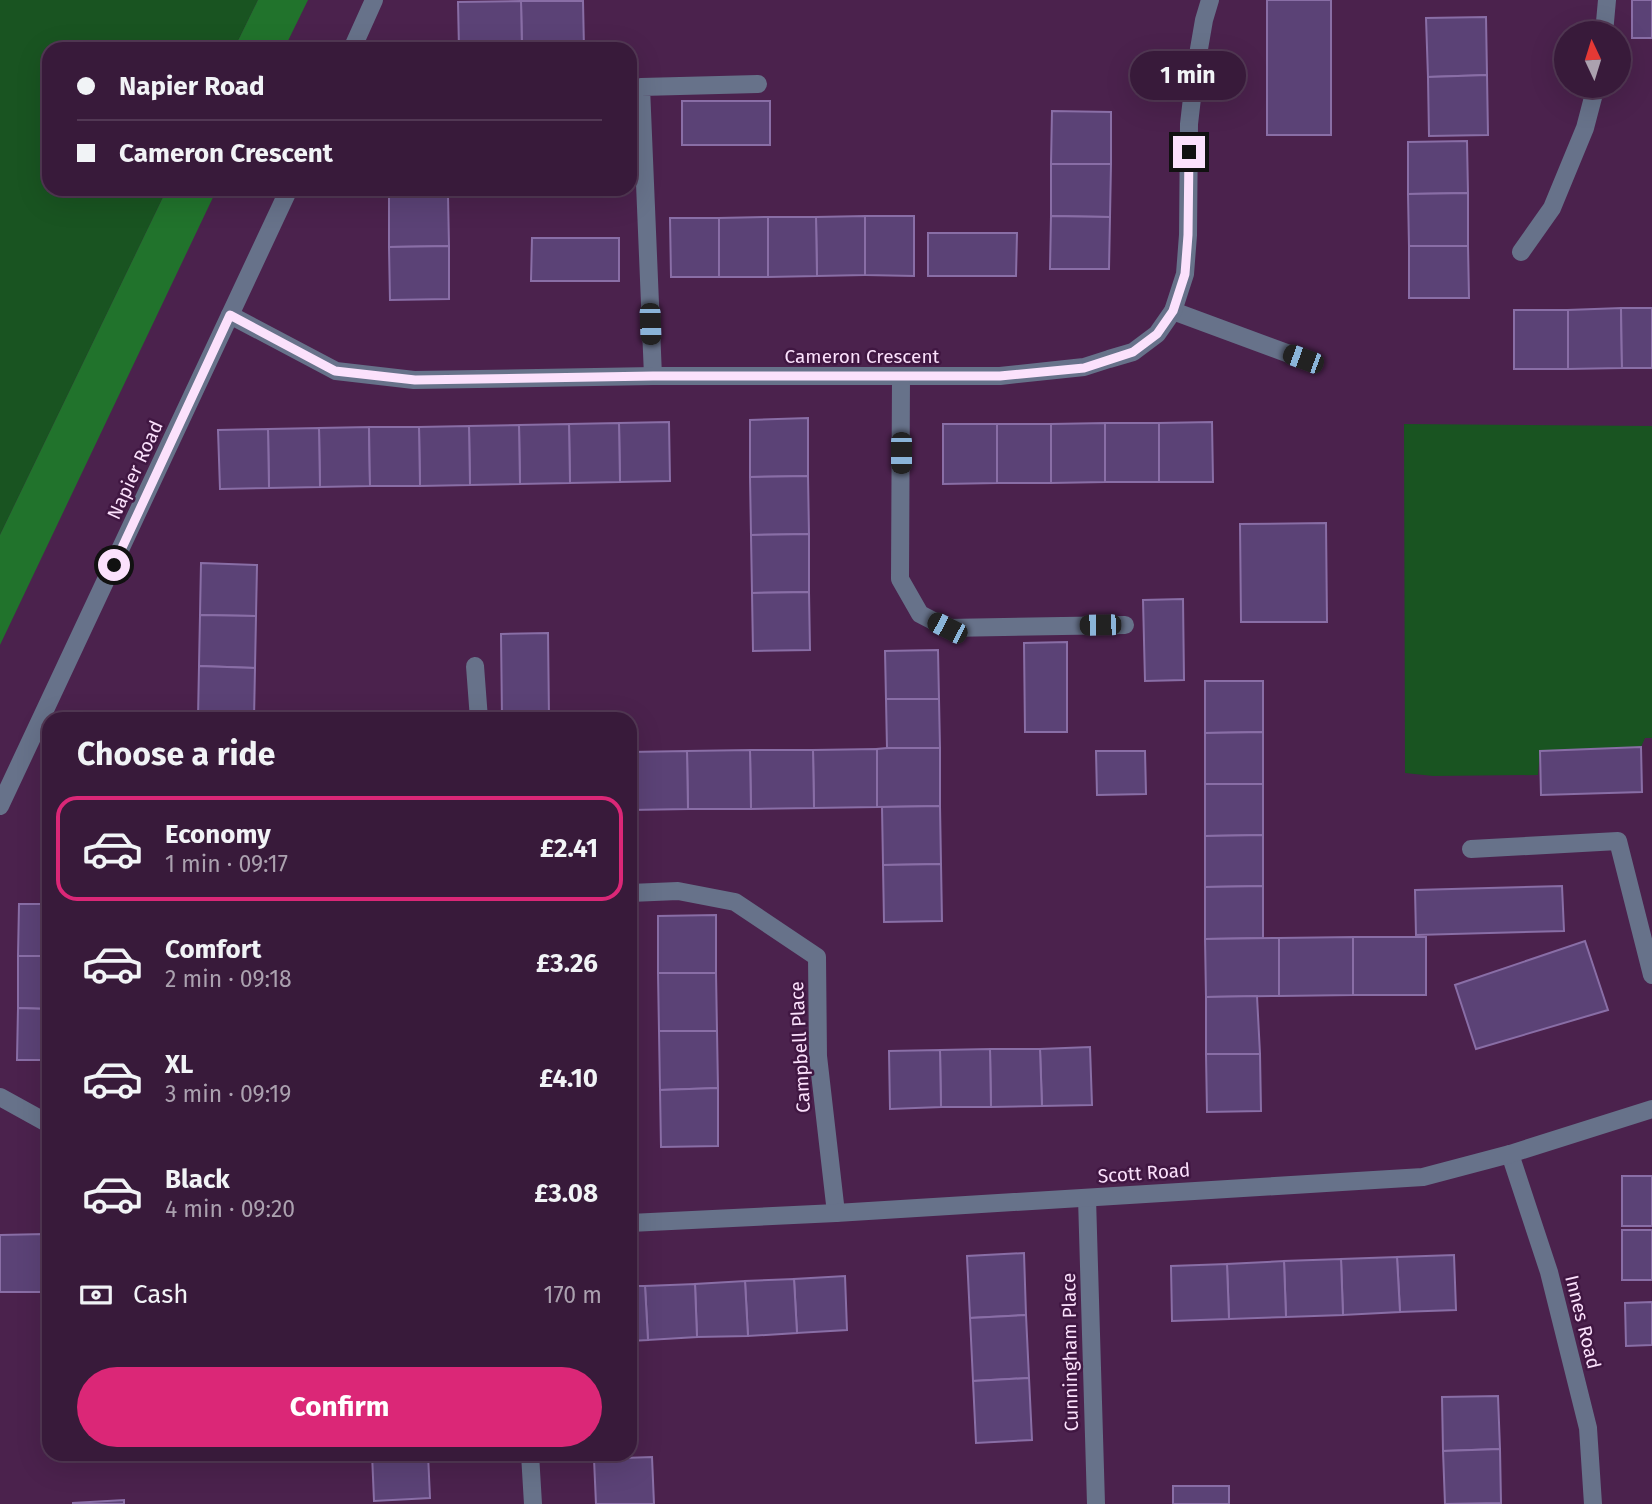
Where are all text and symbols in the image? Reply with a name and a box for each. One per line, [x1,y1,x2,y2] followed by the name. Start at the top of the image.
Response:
[1554,21,1631,98] north arrow
[1554,21,1631,98] map controls
[1131,51,1247,100] callout: 1 min
[1160,61,1216,89] text: 1 min
[119,71,265,102] text: Napier Road
[1173,136,1205,168] route end
[119,138,333,169] text: Cameron Crescent
[639,303,662,345] car
[1280,342,1327,376] car
[785,345,940,368] street label: Cameron Crescent
[102,417,168,523] street label: Napier Road
[891,432,912,474] car
[98,549,130,581] route start
[924,609,971,647] car
[1079,614,1122,636] car
[77,735,275,773] text: Choose a ride
[81,817,144,880] icon: car
[165,819,271,850] text: Economy
[540,833,598,864] text: £2.41
[165,850,288,878] text: 1 min · 09:17
[81,932,144,995] icon: car
[165,934,261,965] text: Comfort
[536,948,598,979] text: £3.26
[165,965,292,993] text: 2 min · 09:18
[785,981,815,1113] street label: Campbell Place
[81,1047,144,1110] icon: car
[165,1049,193,1080] text: XL
[539,1063,598,1094] text: £4.10
[165,1080,291,1108] text: 3 min · 09:19
[1097,1158,1191,1188] street label: Scott Road
[81,1162,144,1225] icon: car
[165,1164,230,1195] text: Black
[534,1178,598,1209] text: £3.08
[165,1195,295,1223] text: 4 min · 09:20
[1057,1273,1083,1431] street label: Cunningham Place
[1560,1273,1606,1371] street label: Innes Road
[77,1276,115,1314] icon: cash
[133,1279,189,1310] text: Cash
[543,1281,602,1309] text: 170 m
[77,1367,602,1447] button: Confirm

